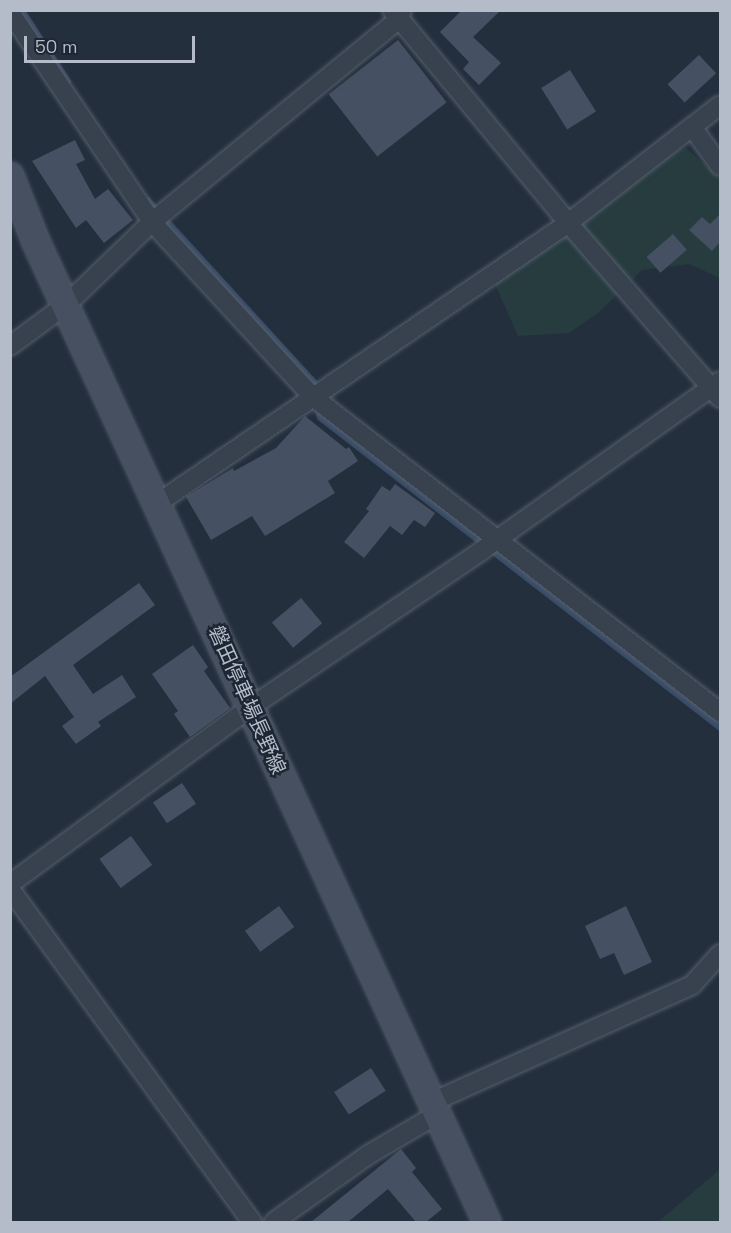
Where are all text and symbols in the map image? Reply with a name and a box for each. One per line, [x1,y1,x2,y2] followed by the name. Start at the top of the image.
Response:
[27,24,198,62] scale bar
[35,35,77,58] text: 50 m
[203,622,291,778] street label: 磐田停車場長野線

